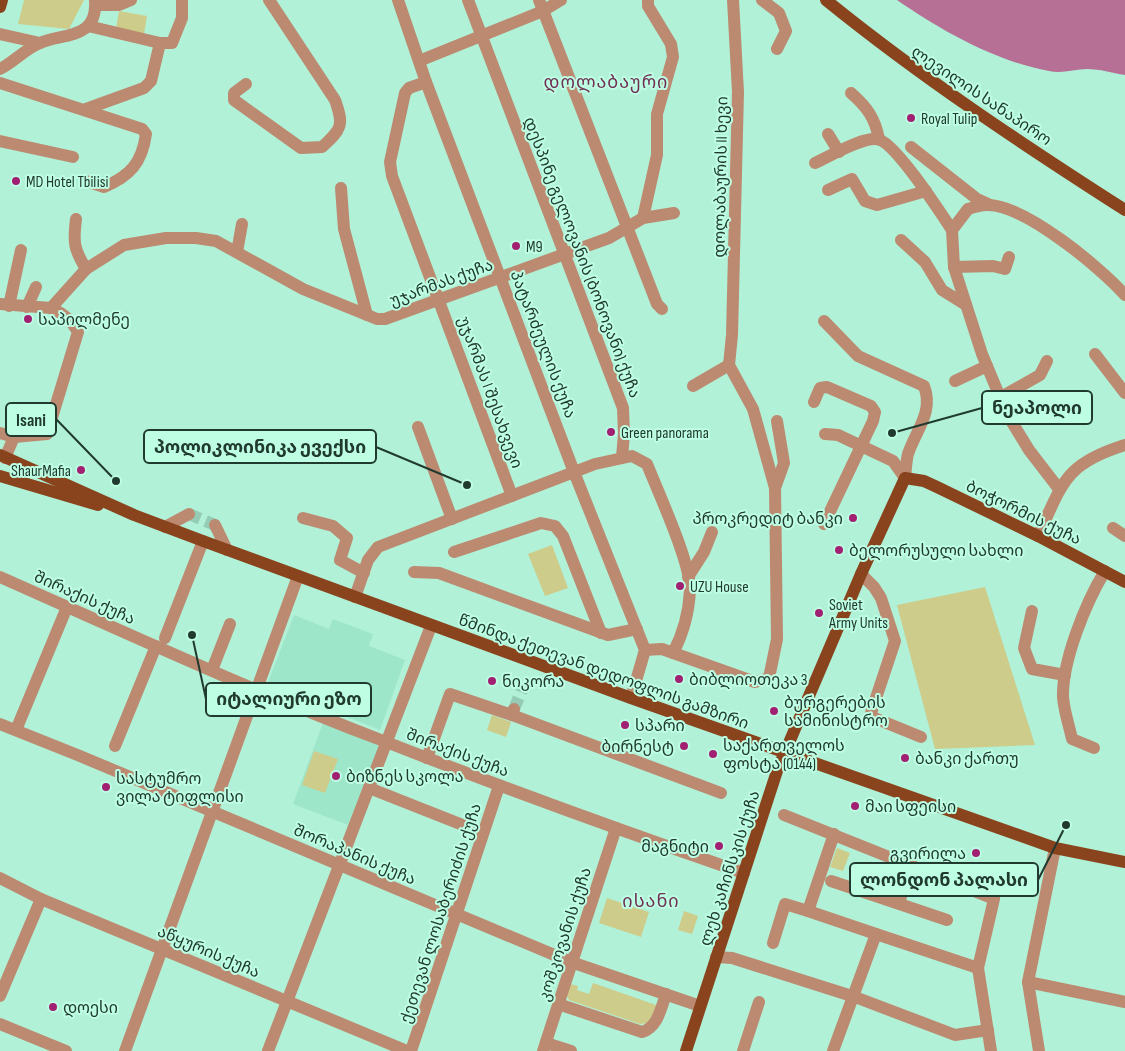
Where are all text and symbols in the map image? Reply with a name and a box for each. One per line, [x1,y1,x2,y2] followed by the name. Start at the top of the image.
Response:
[908,42,1055,150] street label: ლევილის სანაპირო
[544,72,668,93] district label: დოლაბაური
[711,96,732,258] street label: დოლაბაურის II ხევი
[921,110,977,129] place label: Royal Tulip
[905,112,917,124] marker: Royal Tulip
[519,114,644,401] street label: დესპინე გელოვანის (ბონოვანი) ქუჩა
[26,173,108,192] place label: MD Hotel Tbilisi
[10,175,22,187] marker: MD Hotel Tbilisi
[526,238,543,257] place label: M9
[510,240,522,252] marker: M9
[387,256,496,311] street label: უჯარმას ქუჩა
[506,268,580,421] street label: პატარძეულის ქუჩა
[38,311,130,330] place label: საპილმენე
[22,313,34,325] marker: საპილმენე
[453,314,526,471] street label: უჯარმას I შესახვევი
[982,391,1092,424] callout: ნეაპოლი
[992,398,1082,419] text: ნეაპოლი
[6,403,56,436] callout: Isani
[16,410,46,431] text: Isani
[621,424,709,443] place label: Green panorama
[605,426,617,438] marker: Green panorama
[144,430,376,463] callout: პოლიკლინიკა ევექსი
[154,437,366,458] text: პოლიკლინიკა ევექსი
[11,462,71,481] place label: ShaurMafia
[75,464,87,476] marker: ShaurMafia
[963,477,1084,549] street label: ბოჭორმის ქუჩა
[692,510,843,529] place label: პროკრედიტ ბანკი
[847,512,859,524] marker: პროკრედიტ ბანკი
[849,542,1023,561] place label: ბელორუსული სახლი
[833,544,845,556] marker: ბელორუსული სახლი
[31,568,138,629] street label: შირაქის ქუჩა
[690,578,749,597] place label: UZU House
[674,580,686,592] marker: UZU House
[828,596,888,633] place label: Soviet Army Units
[813,607,825,619] marker: Soviet Army Units
[456,611,751,734] street label: წმინდა ქეთევან დედოფლის გამზირი
[689,671,807,690] place label: ბიბლიოთეკა 3
[502,673,564,692] place label: ნიკორა
[673,673,685,685] marker: ბიბლიოთეკა 3
[486,675,498,687] marker: ნიკორა
[206,683,371,716] callout: იტალიური ეზო
[216,689,362,710] text: იტალიური ეზო
[784,694,888,731] place label: ბურგერების სამინისტრო
[768,705,780,717] marker: ბურგერების სამინისტრო
[635,717,685,736] place label: სპარი
[619,719,631,731] marker: სპარი
[403,725,511,782] street label: შირაქის ქუჩა
[723,737,845,774] place label: საქართველოს ფოსტა (0144)
[602,738,674,757] place label: ბირნესტ
[678,740,690,752] marker: ბირნესტ
[707,748,719,760] marker: საქართველოს ფოსტა (0144)
[915,750,1019,769] place label: ბანკი ქართუ
[899,752,911,764] marker: ბანკი ქართუ
[346,768,463,787] place label: ბიზნეს სკოლა
[116,770,244,807] place label: სასტუმრო ვილა ტიფლისი
[330,770,342,782] marker: ბიზნეს სკოლა
[100,781,112,793] marker: სასტუმრო ვილა ტიფლისი
[696,788,765,949] street label: ლეხ კაჩინსკის ქუჩა
[865,798,956,817] place label: მაი სფეისი
[849,800,861,812] marker: მაი სფეისი
[397,801,486,1026] street label: ქეთევან ლოსაბერიძის ქუჩა
[291,821,418,890] street label: შორაპანის ქუჩა
[641,838,709,857] place label: მაგნიტი
[713,840,725,852] marker: მაგნიტი
[890,845,966,864] place label: გვირილა
[970,847,982,859] marker: გვირილა
[850,863,1038,896] callout: ლონდონ პალასი
[535,865,596,1004] street label: კოშკოვანის ქუჩა
[860,870,1028,891] text: ლონდონ პალასი
[622,891,680,912] district label: ისანი
[154,922,262,982] street label: აწყურის ქუჩა
[63,999,118,1018] place label: დოესი
[47,1001,59,1013] marker: დოესი

